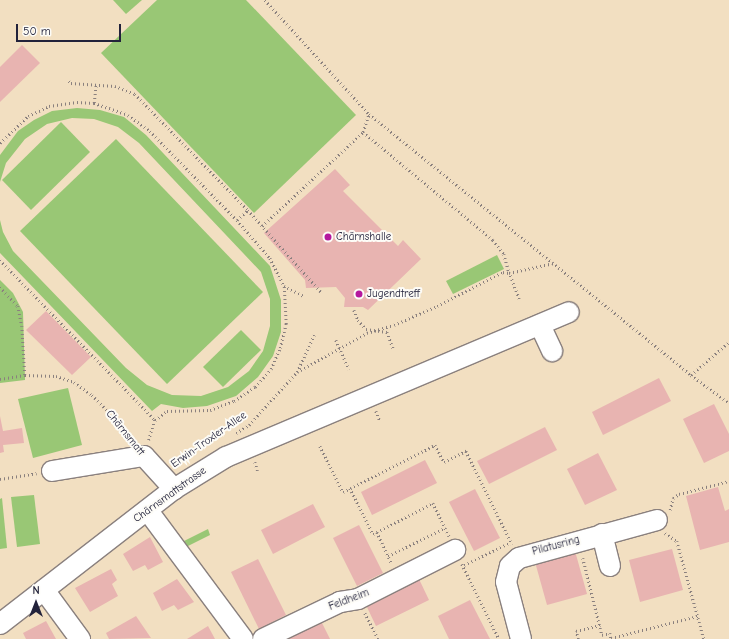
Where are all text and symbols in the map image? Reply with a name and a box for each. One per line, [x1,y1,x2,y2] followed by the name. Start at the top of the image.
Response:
[18,16,123,42] scale bar
[23,24,51,38] text: 50 m
[336,230,391,244] place label: Chärnshalle
[323,232,333,242] marker: Chärnshalle
[367,287,420,301] place label: Jugendtreff
[354,289,364,299] marker: Jugendtreff
[103,408,147,458] street label: Chärnsmatt
[169,409,249,471] street label: Erwin-Troxler-Allee
[131,464,209,526] street label: Chärnsmattstrasse
[531,533,581,559] street label: Pilatusring
[16,583,56,623] north arrow
[32,584,40,597] text: N
[327,586,371,614] street label: Feldheim

